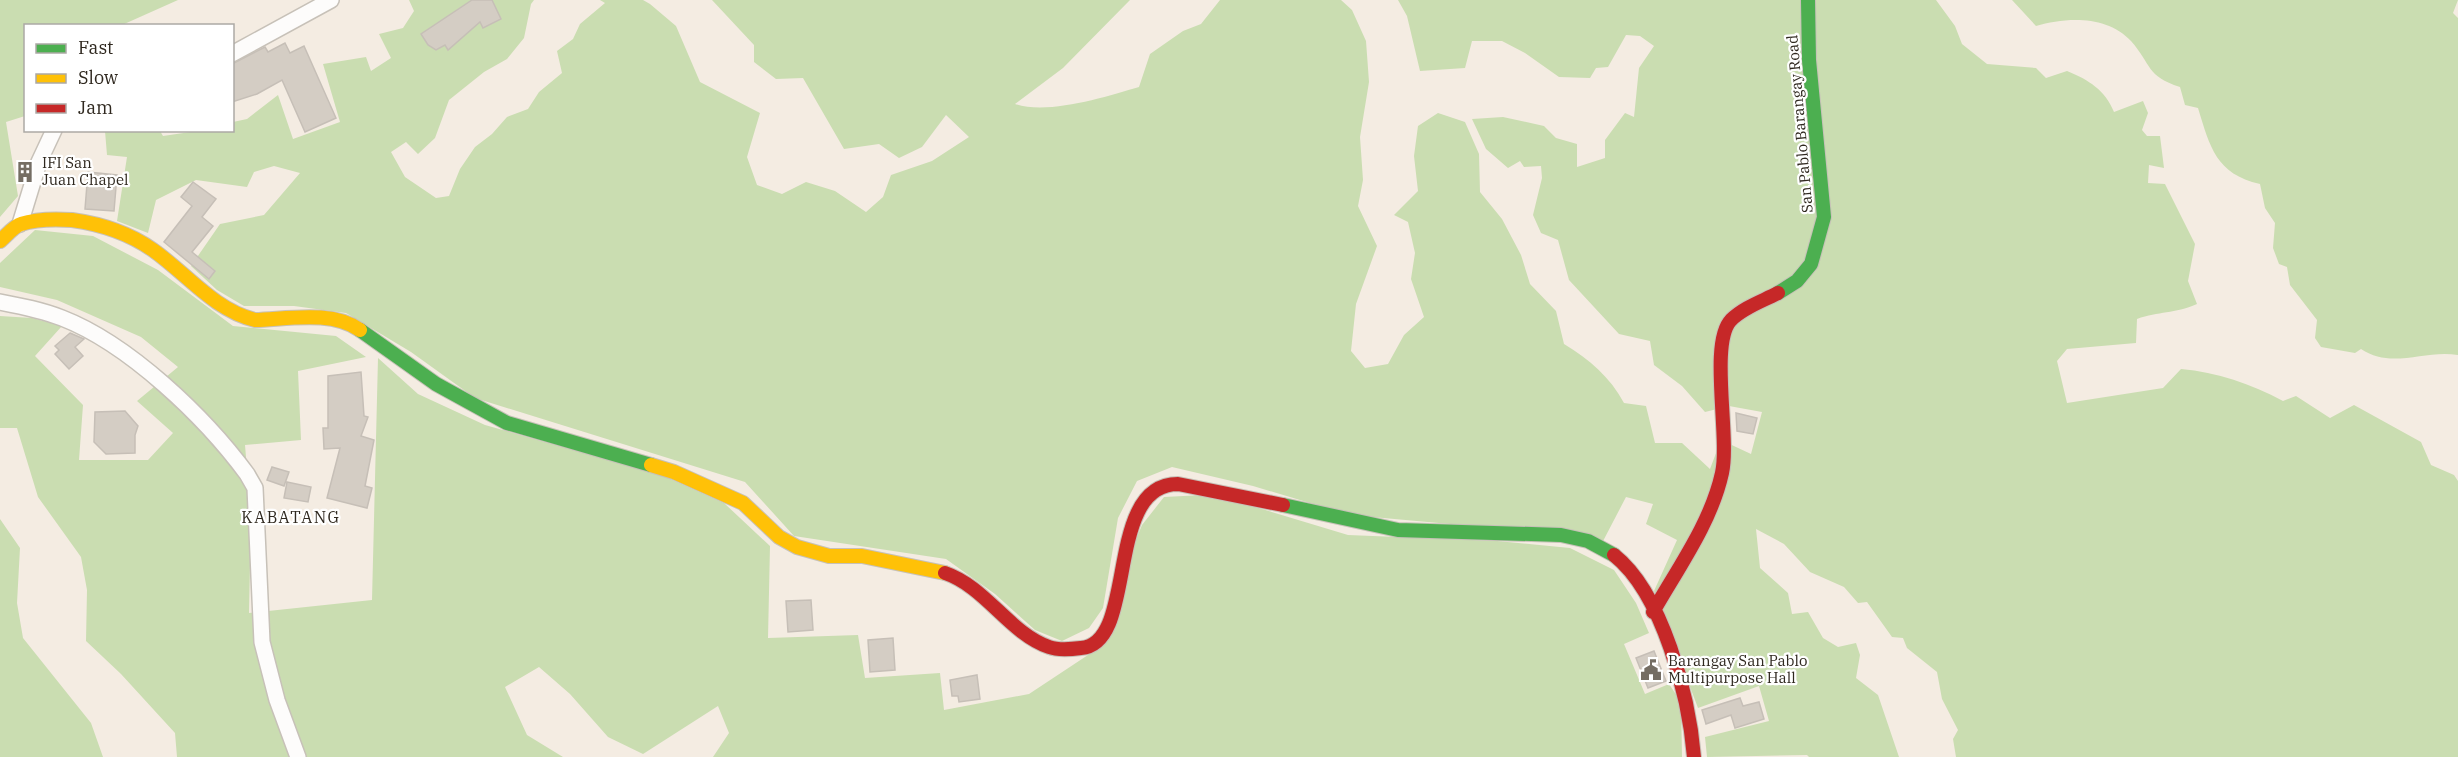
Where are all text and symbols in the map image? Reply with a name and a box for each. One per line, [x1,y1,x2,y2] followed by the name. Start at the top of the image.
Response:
[24,24,234,132] legend
[1782,34,1817,214] street label: San Pablo Barangay Road
[78,36,113,59] text: Fast
[78,66,118,89] text: Slow
[78,96,113,119] text: Jam
[42,153,129,189] place label: IFI San Juan Chapel
[13,160,37,184] building icon: IFI San Juan Chapel
[241,507,341,527] district label: KABATANG
[1668,651,1808,687] place label: Barangay San Pablo Multipurpose Hall
[1639,658,1663,682] public building icon: Barangay San Pablo Multipurpose Hall

